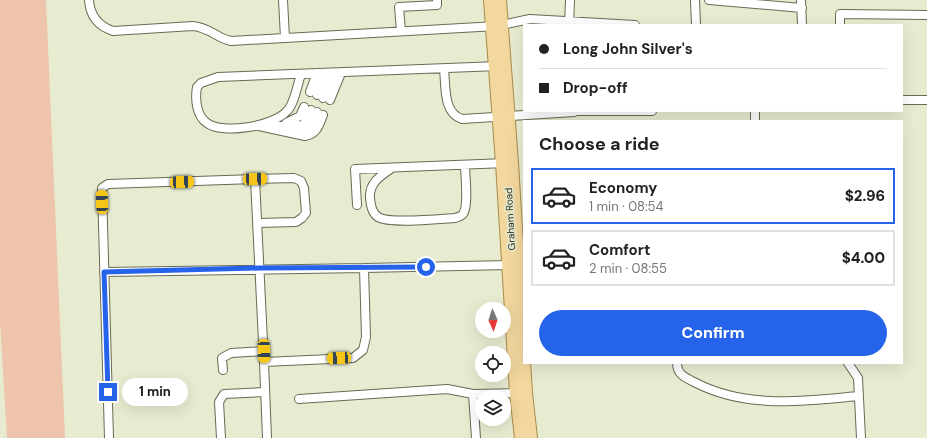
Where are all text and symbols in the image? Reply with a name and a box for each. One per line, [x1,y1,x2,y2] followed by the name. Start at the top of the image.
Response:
[563,39,693,59] text: Long John Silver's
[563,78,628,98] text: Drop-off
[539,132,660,156] text: Choose a ride
[243,173,267,185] car
[170,176,194,188] car
[541,178,577,214] icon: car
[589,178,657,198] text: Economy
[845,186,885,206] text: $2.96
[502,187,518,251] street label: Graham Road
[96,190,108,214] car
[589,198,663,215] text: 1 min · 08:54
[541,240,577,276] icon: car
[589,240,650,260] text: Comfort
[842,248,885,268] text: $4.00
[417,258,435,276] route start
[589,260,667,277] text: 2 min · 08:55
[475,302,511,338] north arrow
[475,302,511,426] map controls
[539,310,887,356] button: Confirm
[258,339,270,363] car
[475,346,511,382] button: locate
[327,351,351,365] car
[122,378,188,406] callout: 1 min
[99,383,117,401] route end
[139,383,171,400] text: 1 min
[475,390,511,426] button: layers

